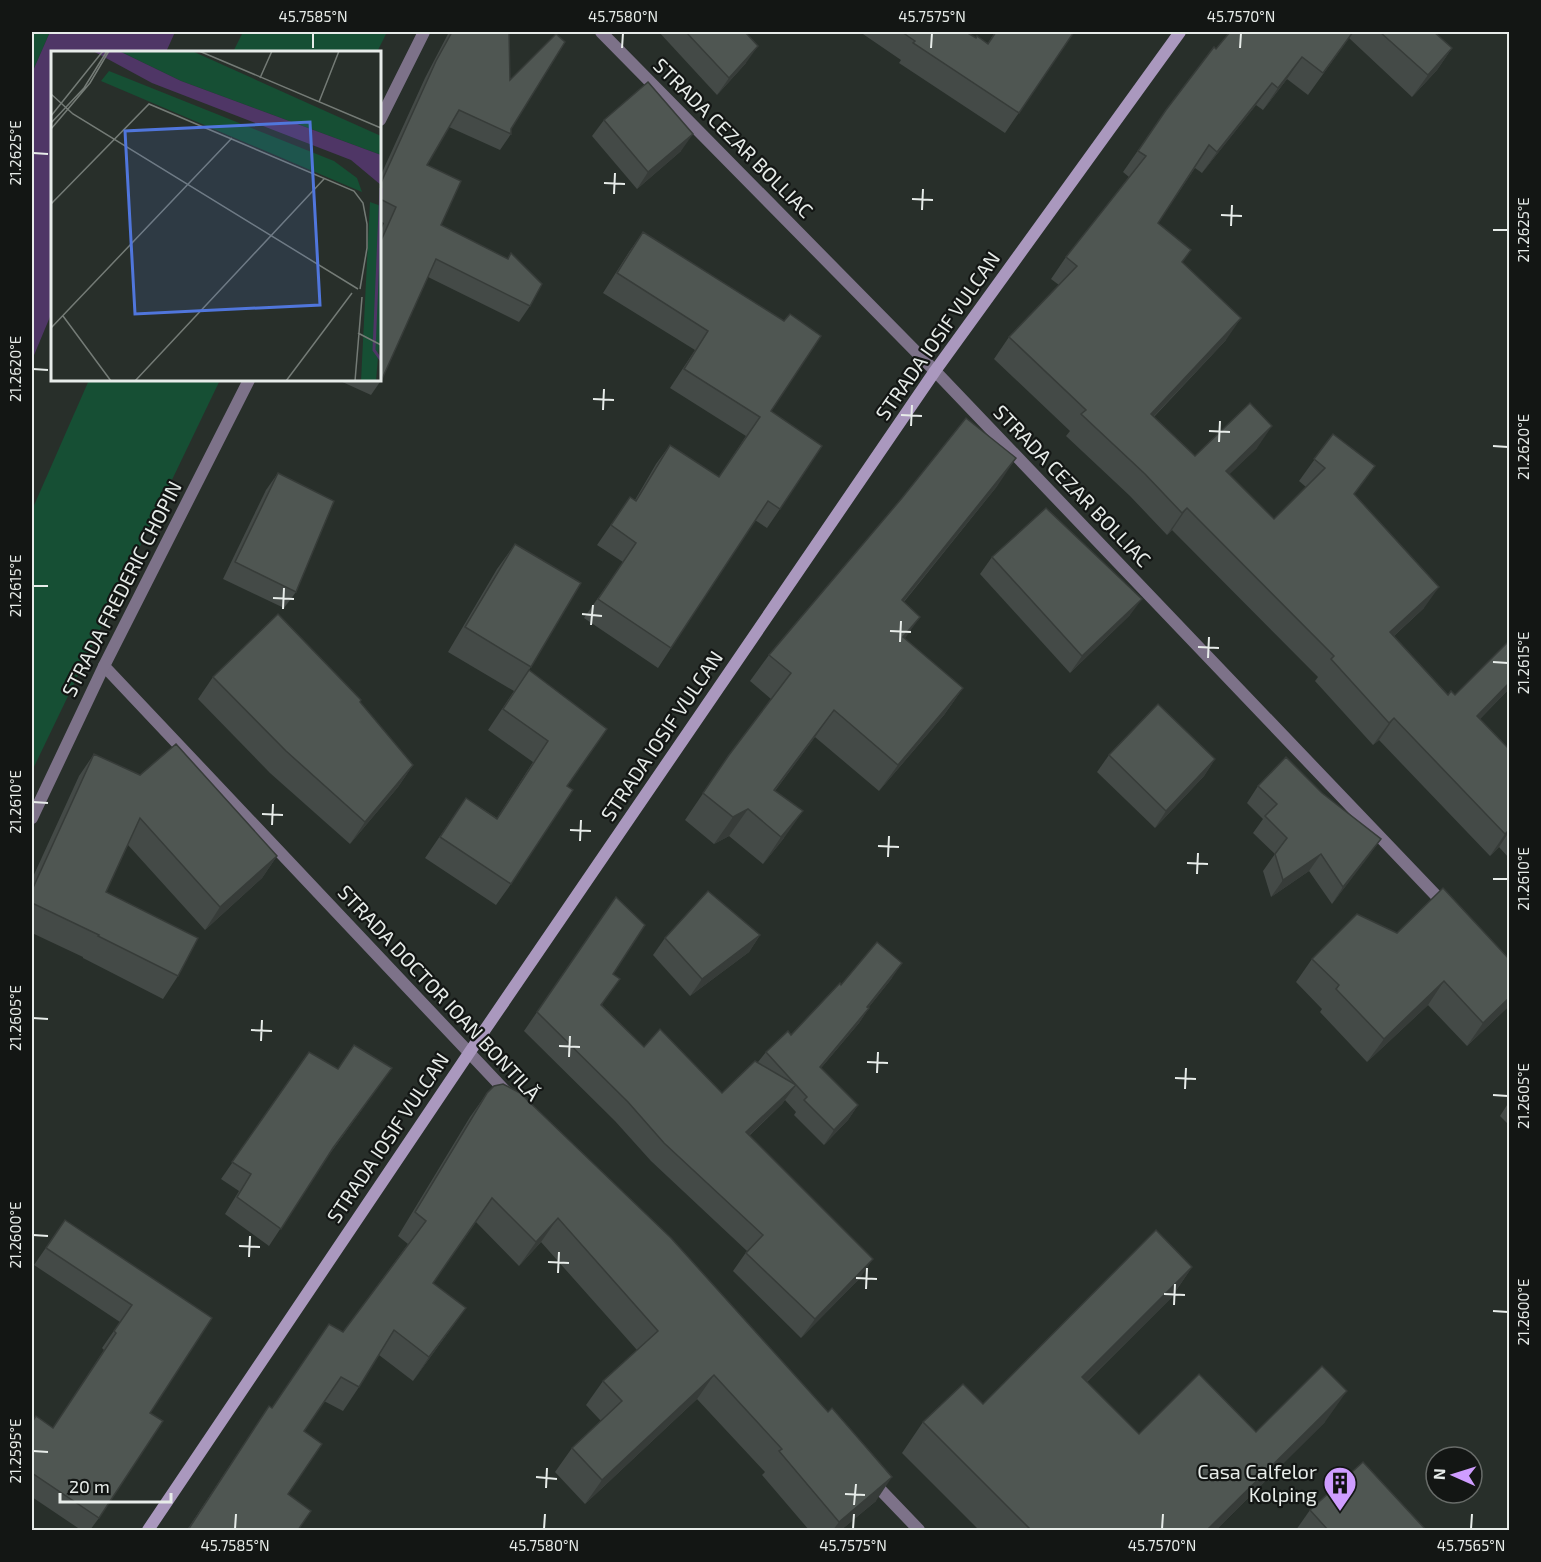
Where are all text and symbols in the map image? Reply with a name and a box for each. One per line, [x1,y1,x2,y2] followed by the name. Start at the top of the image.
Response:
[278,7,348,25] text: 45.7585°N
[588,7,658,25] text: 45.7580°N
[898,7,966,25] text: 45.7575°N
[1207,7,1275,25] text: 45.7570°N
[51,51,381,381] inset map
[649,53,818,222] street label: STRADA CEZAR BOLLIAC
[6,120,24,186] text: 21.2625°E
[1514,197,1532,263] text: 21.2625°E
[870,247,1004,424] street label: STRADA IOSIF VULCAN
[6,336,24,402] text: 21.2620°E
[989,399,1156,571] street label: STRADA CEZAR BOLLIAC
[1514,414,1532,480] text: 21.2620°E
[56,477,186,700] street label: STRADA FREDERIC CHOPIN
[6,555,24,617] text: 21.2615°E
[1514,632,1532,694] text: 21.2615°E
[595,646,727,825] street label: STRADA IOSIF VULCAN
[6,770,24,834] text: 21.2610°E
[1514,847,1532,911] text: 21.2610°E
[334,880,546,1105] street label: STRADA DOCTOR IOAN BONTILĂ
[6,985,24,1051] text: 21.2605°E
[321,1048,453,1227] street label: STRADA IOSIF VULCAN
[1514,1063,1532,1129] text: 21.2605°E
[6,1202,24,1268] text: 21.2600°E
[1514,1279,1532,1345] text: 21.2600°E
[6,1419,24,1483] text: 21.2595°E
[1424,1445,1484,1505] north arrow
[1197,1459,1317,1506] place label: Casa Calfelor Kolping
[1322,1465,1358,1512] building icon: Casa Calfelor Kolping
[60,1466,171,1504] scale bar
[1429,1468,1448,1480] text: N
[69,1475,110,1497] text: 20 m
[200,1536,270,1554] text: 45.7585°N
[509,1536,579,1554] text: 45.7580°N
[819,1536,887,1554] text: 45.7575°N
[1128,1536,1196,1554] text: 45.7570°N
[1437,1536,1505,1554] text: 45.7565°N

